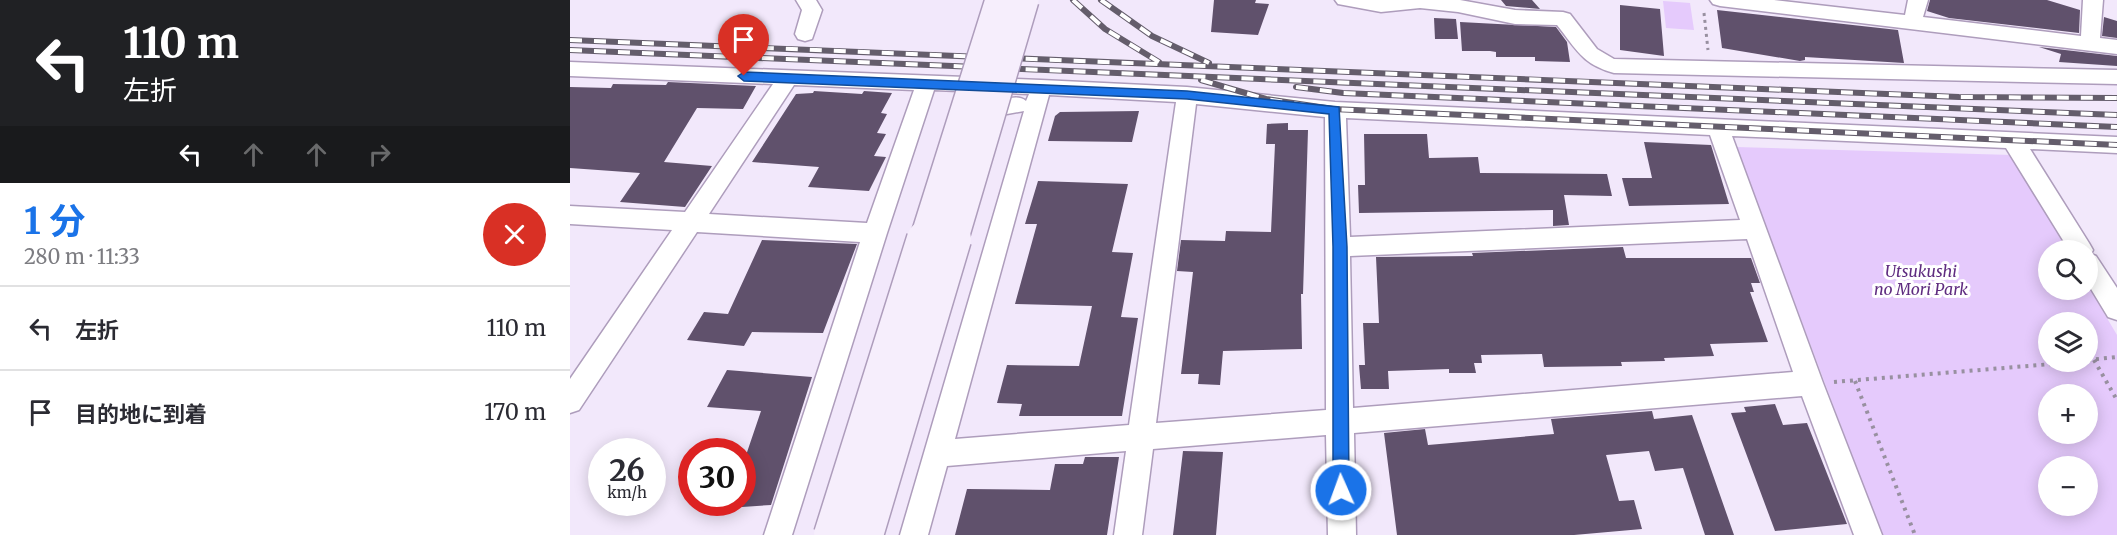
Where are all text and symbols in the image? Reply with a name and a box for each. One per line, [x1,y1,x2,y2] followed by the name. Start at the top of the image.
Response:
[718,14,769,76] pin
[123,17,239,69] text: 110 m
[727,23,760,56] icon: arrive
[24,24,102,102] icon: left
[123,73,177,107] text: 左折
[174,138,207,171] icon: left
[237,138,270,171] icon: ahead
[300,138,333,171] icon: ahead
[363,138,396,171] icon: right
[24,199,85,244] text: 1 分
[483,203,546,266] button: close
[2038,240,2098,516] map controls
[2038,240,2098,300] button: search
[24,244,140,269] text: 280 m · 11:33
[1874,261,1968,299] park label: Utsukushi no Mori Park
[24,312,57,345] icon: left
[2038,312,2098,372] button: layers
[487,314,546,342] text: 110 m
[75,316,119,344] text: 左折
[2038,384,2098,444] button: +
[24,396,57,429] icon: arrive
[484,398,546,426] text: 170 m
[75,400,207,428] text: 目的地に到着
[678,438,756,516] speed limit sign: 30
[609,451,645,489] text: 26
[2038,456,2098,516] button: −
[1309,458,1373,522] position arrow
[607,483,647,502] text: km/h

